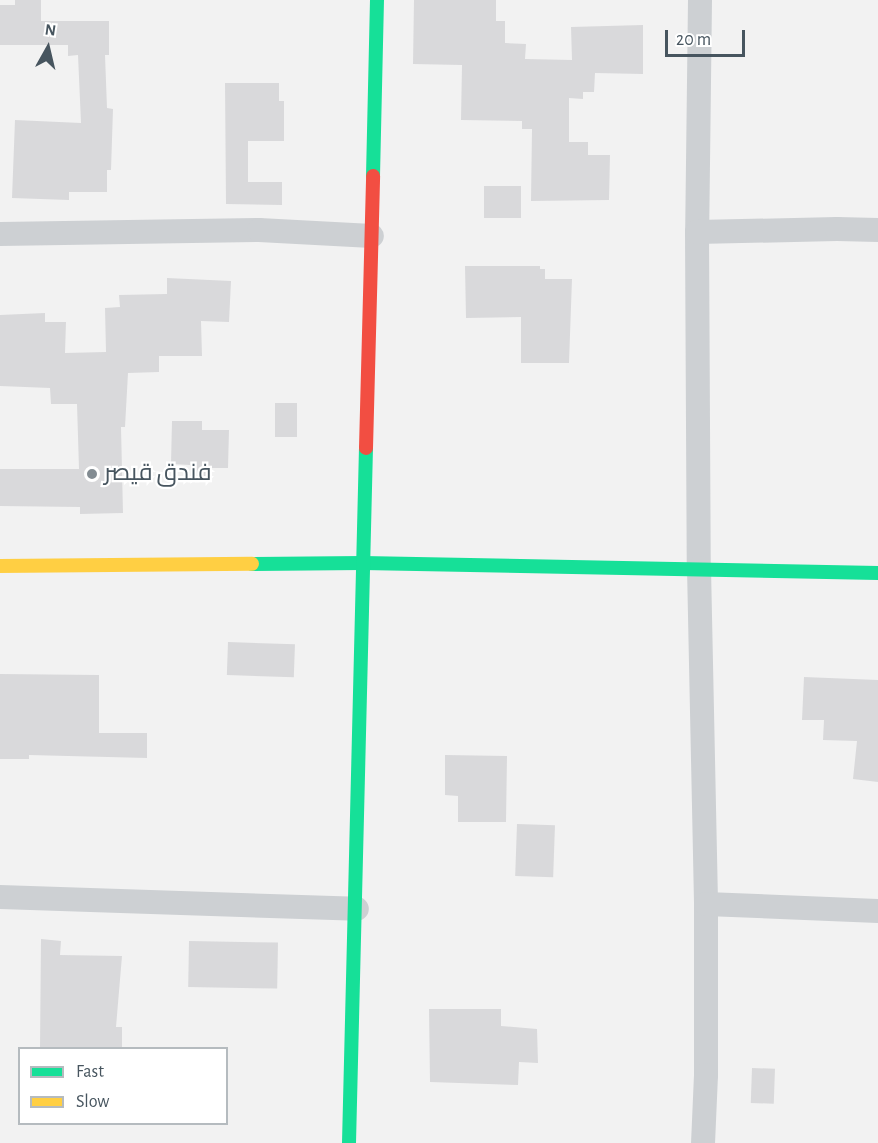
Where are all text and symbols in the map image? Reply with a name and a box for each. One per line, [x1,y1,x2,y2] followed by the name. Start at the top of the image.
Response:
[18,18,78,78] north arrow
[668,18,748,56] scale bar
[44,21,57,39] text: N
[676,31,711,49] text: 20 m
[104,460,212,488] place label: فندق قيصر
[85,467,99,481] marker: فندق قيصر
[18,1047,228,1125] legend
[76,1063,104,1081] text: Fast
[76,1093,109,1111] text: Slow

